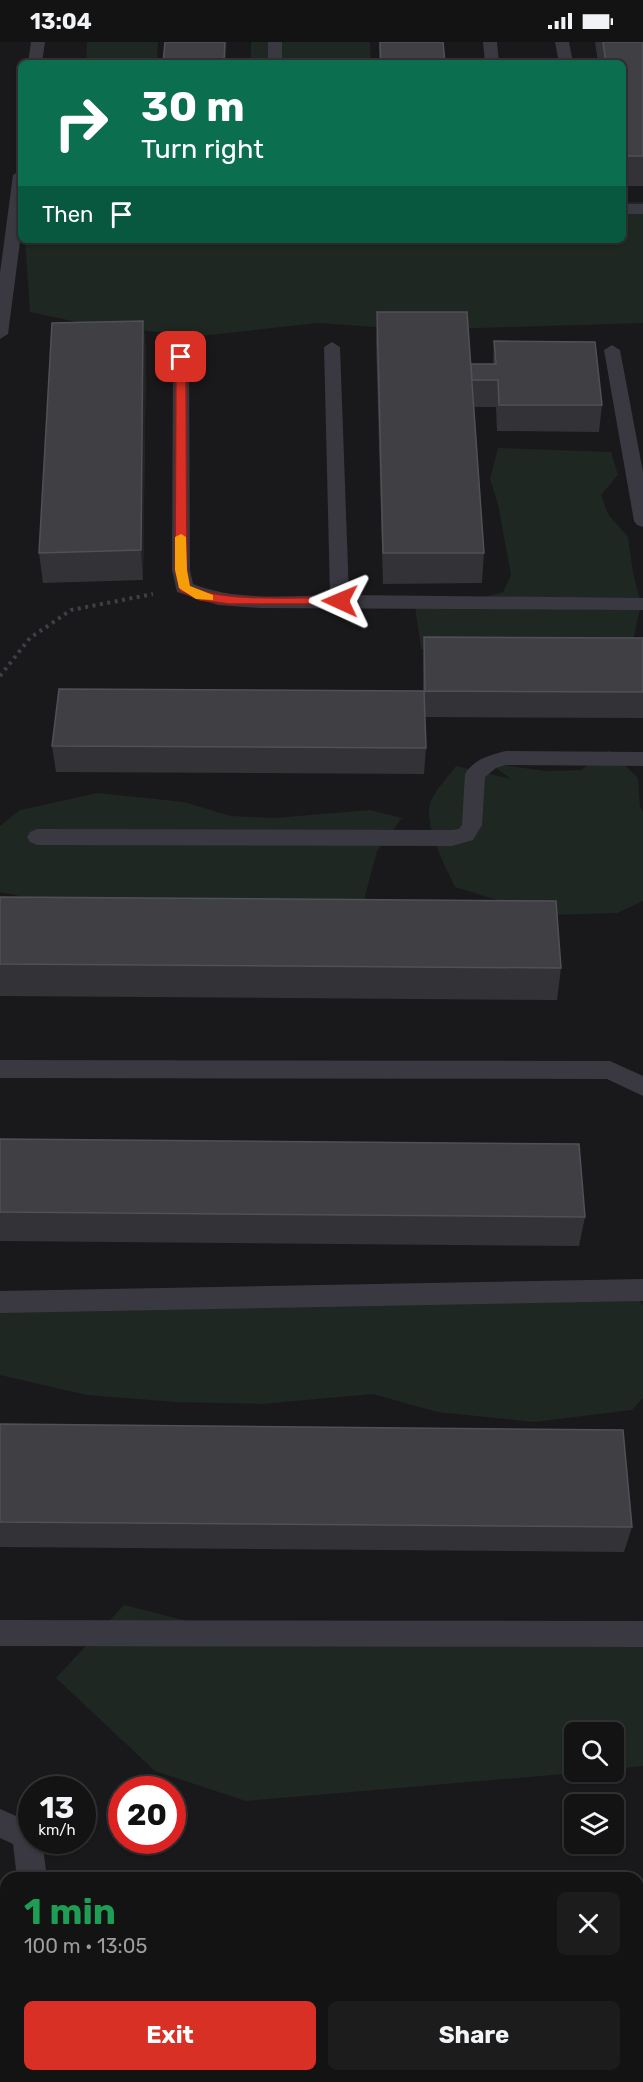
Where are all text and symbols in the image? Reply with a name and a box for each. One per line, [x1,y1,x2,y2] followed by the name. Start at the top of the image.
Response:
[30,8,92,35] text: 13:04
[141,82,245,132] text: 30 m
[42,84,120,162] icon: right
[141,133,264,165] text: Turn right
[105,198,138,231] icon: arrive
[42,201,93,228] text: Then
[155,331,206,382] pin
[164,340,197,373] icon: arrive
[308,569,372,633] position arrow
[564,1722,624,1854] map controls
[564,1722,624,1782] button: search
[108,1776,186,1854] speed limit sign: 20
[40,1790,74,1826] text: 13
[564,1794,624,1854] button: layers
[38,1821,76,1839] text: km/h
[24,1890,116,1933] text: 1 min
[557,1892,620,1955] button: close
[24,1934,147,1958] text: 100 m · 13:05
[24,2001,316,2070] button: Exit
[328,2001,620,2070] button: Share

